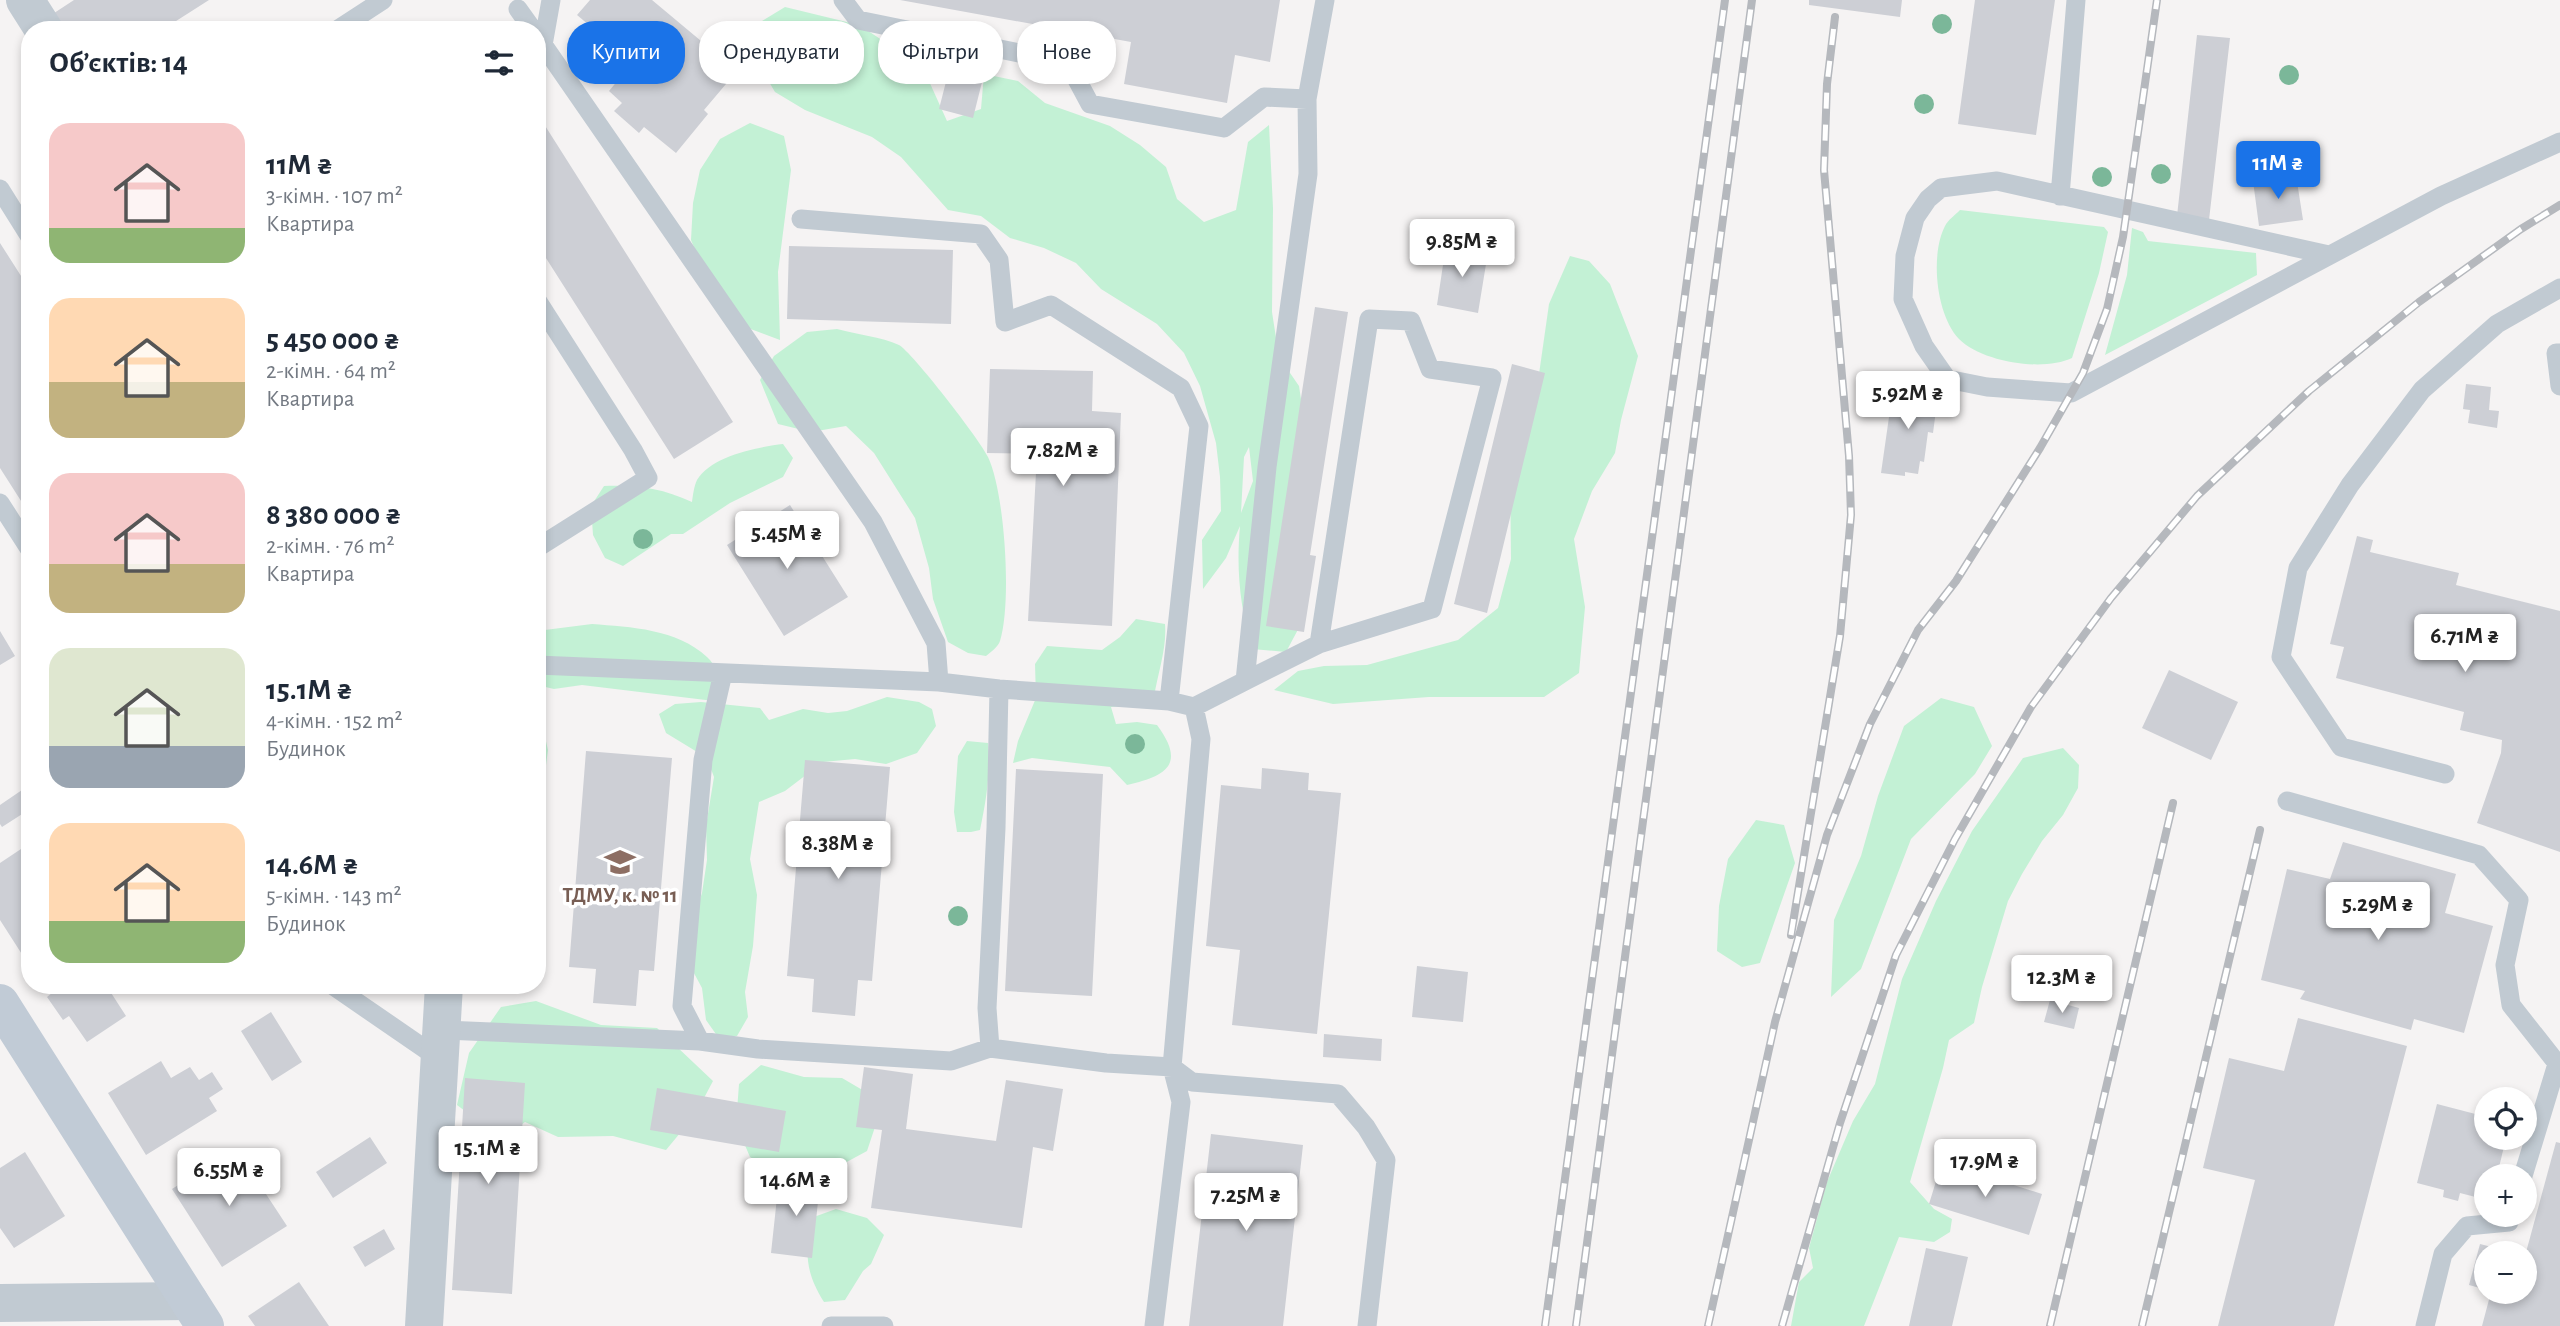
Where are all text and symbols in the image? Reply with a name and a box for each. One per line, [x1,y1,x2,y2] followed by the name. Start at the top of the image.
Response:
[567,21,685,84] chip: Купити
[699,21,864,84] chip: Орендувати
[878,21,1003,84] chip: Фільтри
[1017,21,1116,84] chip: Нове
[480,44,518,82] icon: filters
[49,48,188,78] text: Об’єктів: 14
[2229,142,2327,201] pin: 11M ₴
[266,150,333,180] text: 11M ₴
[105,151,189,235] icon: home
[2252,152,2304,175] text: 11M ₴
[266,185,403,208] text: 3-кімн. · 107 m²
[266,213,354,236] text: Квартира
[1397,219,1527,279] pin: 9.85M ₴
[1426,230,1498,253] text: 9.85M ₴
[266,325,400,355] text: 5 450 000 ₴
[105,326,189,410] icon: home
[266,360,396,383] text: 2-кімн. · 64 m²
[1843,372,1973,431] pin: 5.92M ₴
[1872,382,1944,405] text: 5.92M ₴
[266,388,354,411] text: Квартира
[998,428,1128,488] pin: 7.82M ₴
[1027,439,1099,462] text: 7.82M ₴
[266,500,402,530] text: 8 380 000 ₴
[105,501,189,585] icon: home
[722,512,852,571] pin: 5.45M ₴
[751,522,823,545] text: 5.45M ₴
[266,535,394,558] text: 2-кімн. · 76 m²
[266,563,354,586] text: Квартира
[2400,614,2530,674] pin: 6.71M ₴
[2430,625,2500,648] text: 6.71M ₴
[266,675,353,705] text: 15.1M ₴
[105,676,189,760] icon: home
[266,710,403,733] text: 4-кімн. · 152 m²
[266,738,346,761] text: Будинок
[773,822,903,881] pin: 8.38M ₴
[802,832,874,855] text: 8.38M ₴
[603,845,637,879] school or university icon: ТДМУ, к. № 11
[266,850,359,880] text: 14.6M ₴
[105,851,189,935] icon: home
[2313,883,2443,942] pin: 5.29M ₴
[266,885,402,908] text: 5-кімн. · 143 m²
[562,885,678,906] place label: ТДМУ, к. № 11
[2342,893,2414,916] text: 5.29M ₴
[266,913,346,936] text: Будинок
[1997,956,2127,1015] pin: 12.3M ₴
[2027,966,2097,989] text: 12.3M ₴
[2474,1087,2537,1304] map controls
[2474,1087,2537,1150] button: locate
[423,1126,553,1186] pin: 15.1M ₴
[455,1137,521,1160] text: 15.1M ₴
[1920,1140,2050,1199] pin: 17.9M ₴
[164,1148,294,1208] pin: 6.55M ₴
[1950,1150,2020,1173] text: 17.9M ₴
[731,1158,861,1218] pin: 14.6M ₴
[193,1159,265,1182] text: 6.55M ₴
[2474,1164,2537,1227] button: +
[760,1169,832,1192] text: 14.6M ₴
[1181,1174,1311,1233] pin: 7.25M ₴
[1210,1184,1282,1207] text: 7.25M ₴
[2474,1241,2537,1304] button: −

